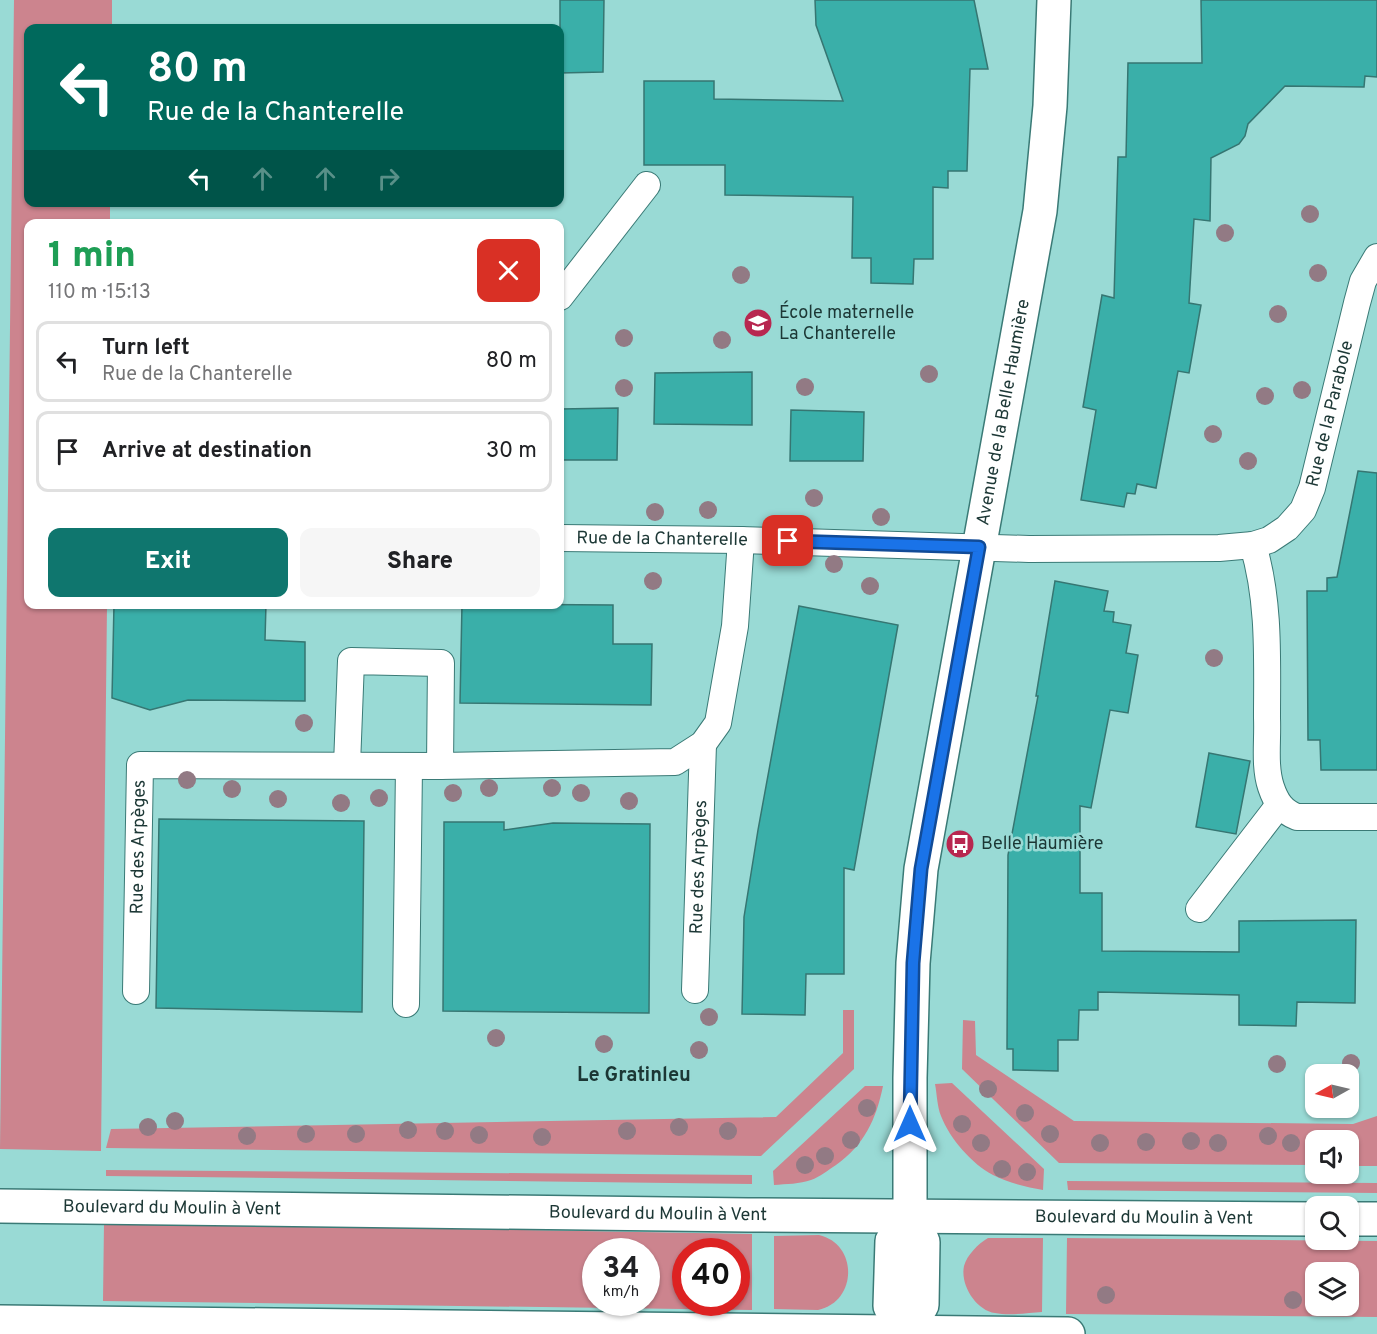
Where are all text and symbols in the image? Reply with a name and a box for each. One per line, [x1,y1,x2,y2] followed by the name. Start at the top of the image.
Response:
[147,44,248,97] text: 80 m
[48,48,126,126] icon: left
[147,96,404,130] text: Rue de la Chanterelle
[183,162,216,195] icon: left
[246,162,279,195] icon: ahead
[309,162,342,195] icon: ahead
[372,162,405,195] icon: right
[48,234,136,280] text: 1 min
[477,239,540,302] button: close
[48,280,151,306] text: 110 m · 15:13
[972,297,1035,527] street label: Avenue de la Belle Haumière
[779,300,914,346] place label: École maternelle La Chanterelle
[742,307,774,339] school or university icon: École maternelle La Chanterelle
[102,335,190,362] text: Turn left
[1301,338,1359,489] street label: Rue de la Parabole
[51,345,84,378] icon: left
[486,348,537,375] text: 80 m
[102,362,292,388] text: Rue de la Chanterelle
[51,435,84,468] icon: arrive
[102,438,312,465] text: Arrive at destination
[486,438,537,465] text: 30 m
[762,515,813,566] pin
[771,524,804,557] icon: arrive
[576,527,748,552] street label: Rue de la Chanterelle
[48,528,288,597] button: Exit
[300,528,540,597] button: Share
[126,780,151,915] street label: Rue des Arpèges
[685,799,713,935] street label: Rue des Arpèges
[944,828,976,860] bus stop icon: Belle Haumière
[981,833,1104,856] place label: Belle Haumière
[577,1063,691,1089] district label: Le Gratinleu
[1305,1064,1359,1118] north arrow
[1305,1064,1359,1316] map controls
[878,1092,942,1156] position arrow
[1305,1130,1359,1184] button: sound
[63,1195,281,1221] street label: Boulevard du Moulin à Vent
[1305,1196,1359,1250] button: search
[549,1201,767,1227] street label: Boulevard du Moulin à Vent
[1035,1206,1253,1230] street label: Boulevard du Moulin à Vent
[672,1238,750,1316] speed limit sign: 40
[602,1251,640,1288] text: 34
[1305,1262,1359,1316] button: layers
[603,1283,639,1302] text: km/h

